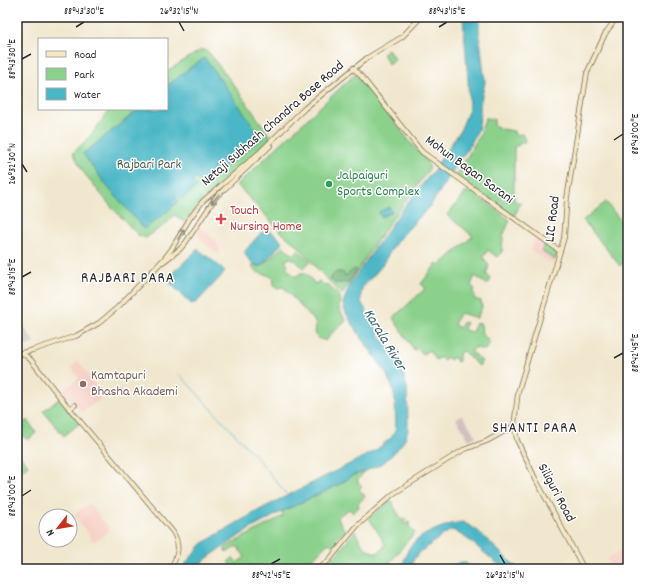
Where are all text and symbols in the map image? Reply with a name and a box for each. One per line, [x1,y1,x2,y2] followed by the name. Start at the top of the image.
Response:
[64,5,104,19] text: 88°43'30"E
[160,5,198,19] text: 26°32'15"N
[429,5,466,19] text: 88°43'15"E
[38,38,168,110] legend
[6,39,20,79] text: 88°43'30"E
[74,47,96,64] text: Road
[197,56,349,192] street label: Netaji Subhash Chandra Bose Road
[74,67,95,84] text: Park
[74,87,101,104] text: Water
[629,113,643,154] text: 88°43'00"E
[420,131,518,209] street label: Mohun Bagan Sarani
[6,143,20,185] text: 26°32'30"N
[117,155,182,175] park label: Rajbari Park
[337,166,419,202] place label: Jalpaiguri Sports Complex
[324,179,334,189] marker: Jalpaiguri Sports Complex
[211,194,220,205] one-way arrow
[540,195,566,243] street label: LIC Road
[230,201,302,237] place label: Touch Nursing Home
[215,213,227,225] marker: Touch Nursing Home
[177,228,185,240] one-way arrow
[6,258,20,295] text: 88°43'15"E
[81,268,175,290] district label: RAJBARI PARA
[357,305,412,376] water label: Karala River
[629,333,643,372] text: 88°42'45"E
[91,366,178,402] place label: Kamtapuri Bhasha Akademi
[78,379,88,389] marker: Kamtapuri Bhasha Akademi
[492,418,578,440] district label: SHANTI PARA
[532,460,580,526] street label: Siliguri Road
[6,475,20,516] text: 88°43'00"E
[38,508,78,548] north arrow
[43,525,59,539] text: N
[252,569,291,583] text: 88°42'45"E
[486,569,524,583] text: 26°32'15"N

